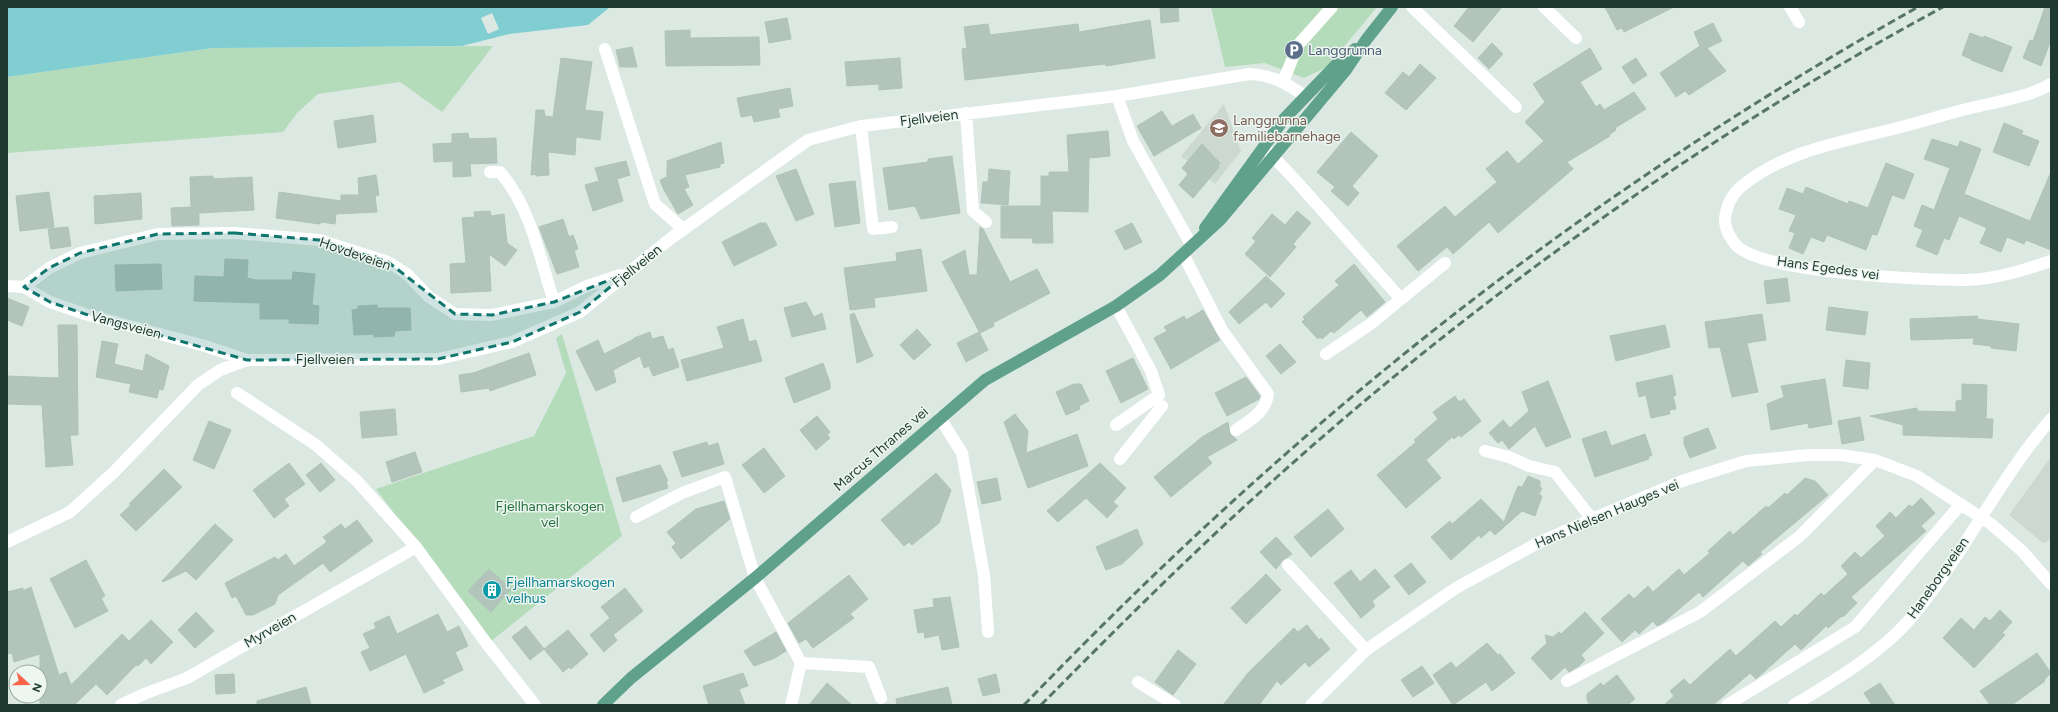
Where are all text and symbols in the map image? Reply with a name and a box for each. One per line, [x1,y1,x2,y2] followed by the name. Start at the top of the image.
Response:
[1283,39,1305,61] parking icon: Langgrunna
[1308,42,1382,59] place label: Langgrunna
[899,106,959,130] street label: Fjellveien
[1233,112,1341,145] place label: Langgrunna familiebarnehage
[1208,117,1230,139] school or university icon: Langgrunna familiebarnehage
[317,234,393,274] street label: Hovdeveien
[609,241,665,291] street label: Fjellveien
[1776,252,1880,284] street label: Hans Egedes vei
[89,307,163,343] street label: Vangsveien
[296,351,354,368] street label: Fjellveien
[830,403,932,495] street label: Marcus Thranes vei
[1532,476,1682,552] street label: Hans Nielsen Hauges vei
[496,498,605,531] park label: Fjellhamarskogen vel
[1904,534,1973,622] street label: Haneborgveien
[506,574,615,607] place label: Fjellhamarskogen velhus
[481,579,503,601] building icon: Fjellhamarskogen velhus
[241,608,299,652] street label: Myrveien
[8,664,48,704] north arrow
[29,681,44,694] text: N

